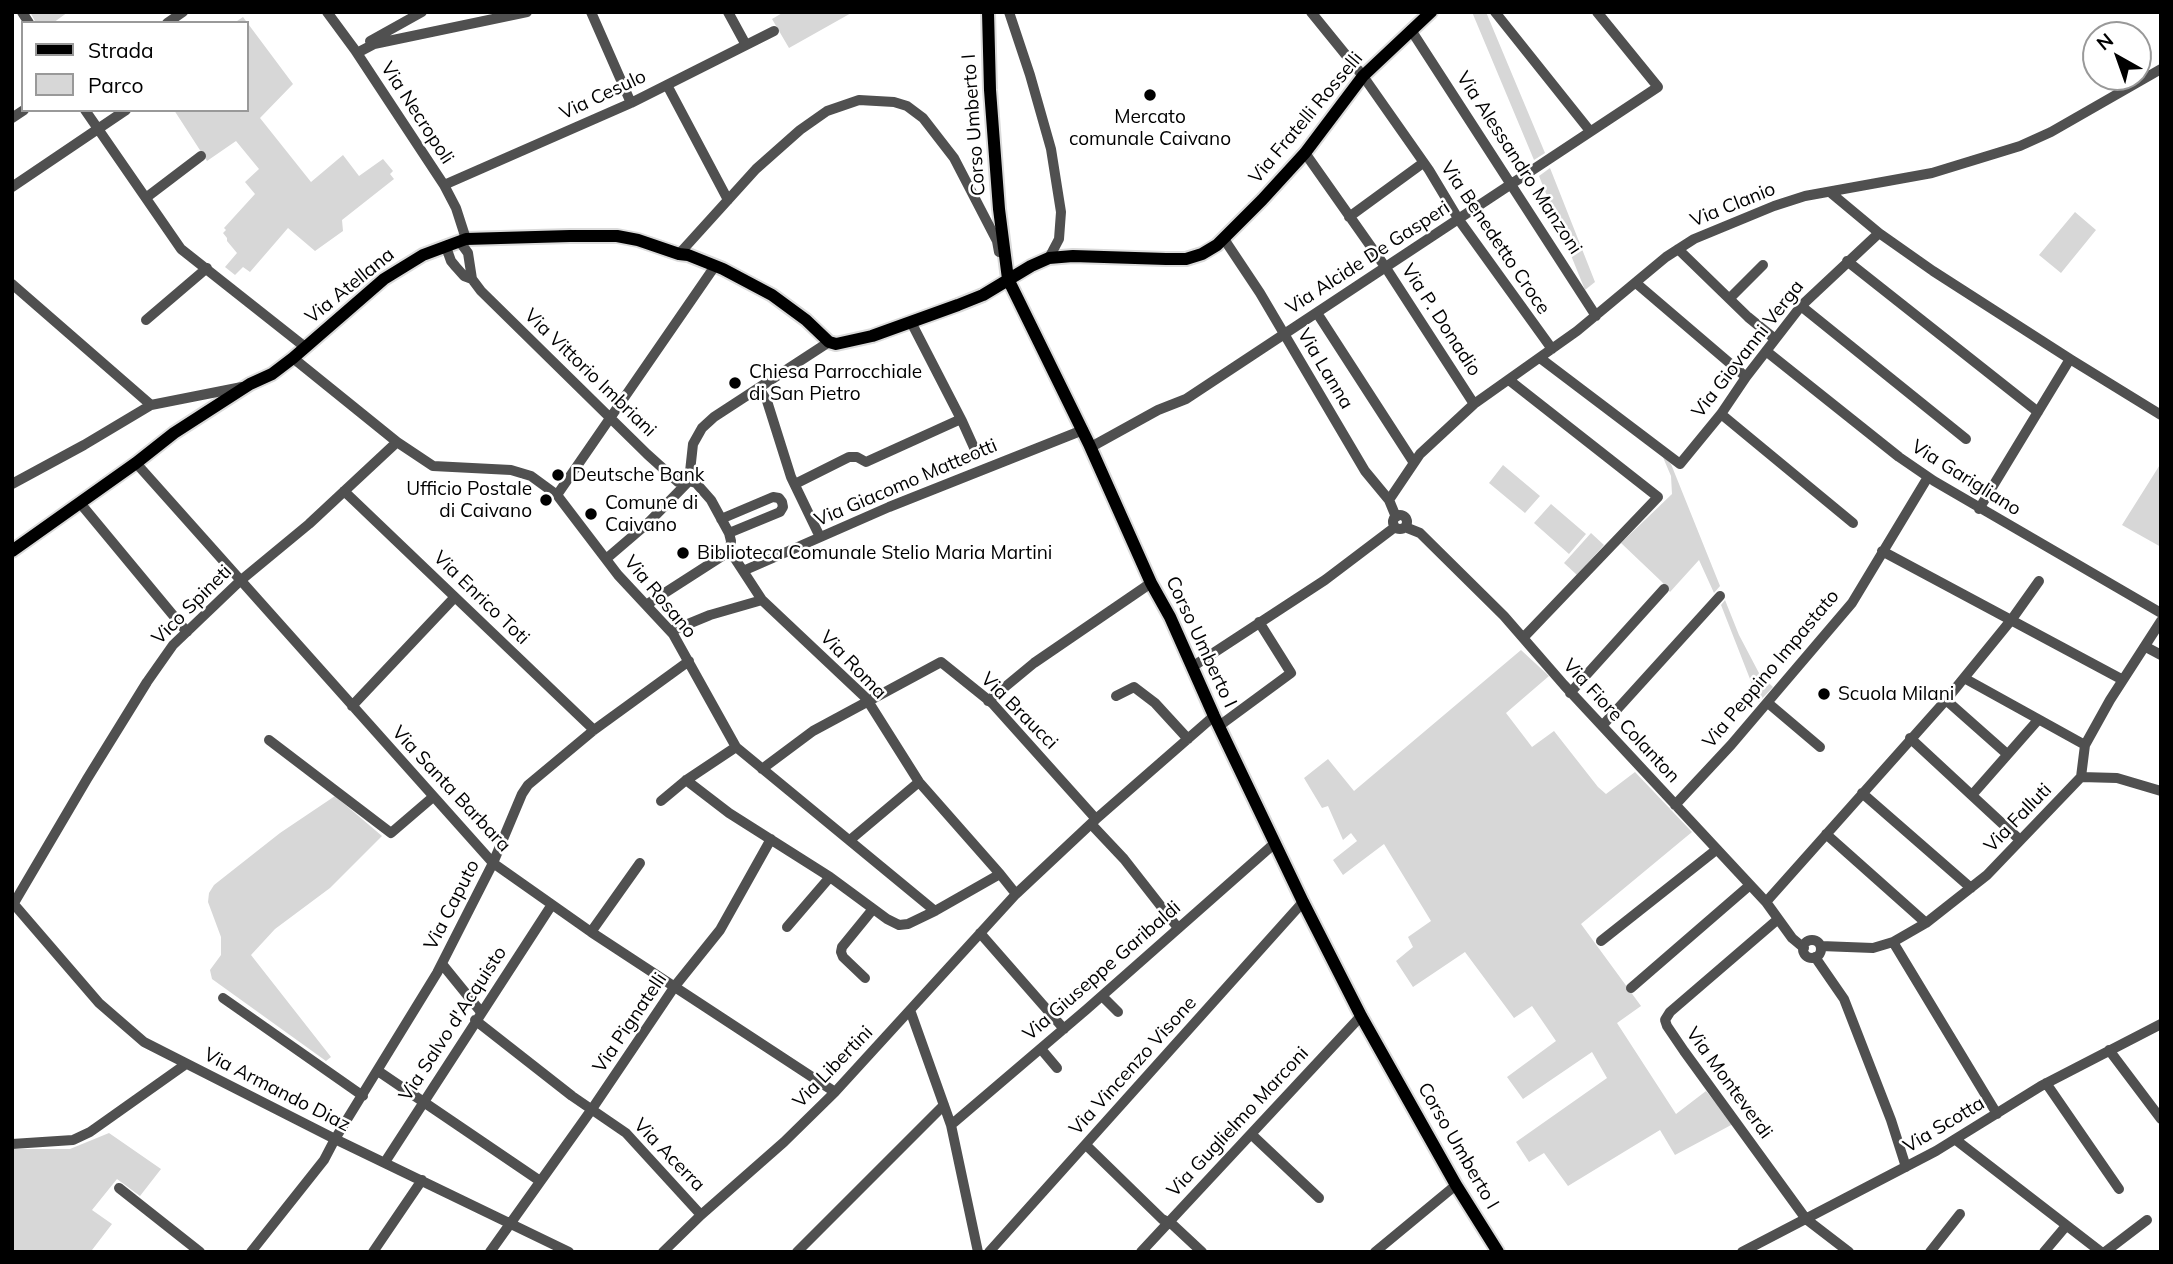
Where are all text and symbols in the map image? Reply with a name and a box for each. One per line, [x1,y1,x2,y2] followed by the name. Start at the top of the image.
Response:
[21,21,248,112] legend
[2082,21,2152,91] north arrow
[2092,28,2118,55] text: N
[88,37,154,63] text: Strada
[1244,48,1368,188] street label: Via Fratelli Rosselli
[958,53,990,197] street label: Corso Umberto I
[376,58,458,168] street label: Via Necropoli
[556,65,650,125] street label: Via Cesulo
[1451,67,1587,259] street label: Via Alessandro Manzoni
[88,72,143,98] text: Parco
[1142,87,1158,103] marker: Mercato comunale Caivano
[1069,106,1231,150] place label: Mercato comunale Caivano
[1435,157,1555,319] street label: Via Benedetto Croce
[1687,178,1779,232] street label: Via Clanio
[1282,197,1454,319] street label: Via Alcide De Gasperi
[301,243,399,329] street label: Via Atellana
[1396,260,1486,380] street label: Via P. Donadio
[1687,276,1809,422] street label: Via Giovanni Verga
[519,304,661,442] street label: Via Vittorio Imbriani
[1292,325,1358,413] street label: Via Lanna
[749,361,922,405] place label: Chiesa Parrocchiale di San Pietro
[727,375,743,391] marker: Chiesa Parrocchiale di San Pietro
[811,434,1001,532] street label: Via Giacomo Matteotti
[1907,435,2025,521] street label: Via Garigliano
[572,464,705,486] place label: Deutsche Bank
[550,467,566,483] marker: Deutsche Bank
[406,478,532,522] place label: Ufficio Postale di Caivano
[538,492,554,508] marker: Ufficio Postale di Caivano
[605,492,698,536] place label: Comune di Caivano
[583,506,599,522] marker: Comune di Caivano
[697,542,1052,564] place label: Biblioteca Comunale Stelio Maria Martini
[675,545,691,561] marker: Biblioteca Comunale Stelio Maria Martini
[428,546,534,650] street label: Via Enrico Toti
[619,551,701,643] street label: Via Rosano
[147,560,237,650] street label: Vico Spineti
[1161,573,1241,711] street label: Corso Umberto I
[1698,585,1844,753] street label: Via Peppino Impastato
[815,626,891,704] street label: Via Roma
[1558,654,1684,788] street label: Via Fiore Colanton
[976,668,1062,754] street label: Via Braucci
[1838,683,1954,705] place label: Scuola Milani
[1816,686,1832,702] marker: Scuola Milani
[387,721,515,857] street label: Via Santa Barbara
[1980,779,2056,857] street label: Via Falluti
[420,856,484,954] street label: Via Caputo
[1019,896,1185,1046] street label: Via Giuseppe Garibaldi
[394,942,512,1106] street label: Via Salvo d'Acquisto
[588,969,672,1077] street label: Via Pignatelli
[1065,992,1201,1140] street label: Via Vincenzo Visone
[788,1021,878,1113] street label: Via Libertini
[1681,1023,1777,1143] street label: Via Monteverdi
[1162,1042,1314,1202] street label: Via Guglielmo Marconi
[200,1043,354,1137] street label: Via Armando Diaz
[1413,1079,1503,1213] street label: Corso Umberto I
[1899,1092,1989,1158] street label: Via Scotta
[629,1114,709,1196] street label: Via Acerra

